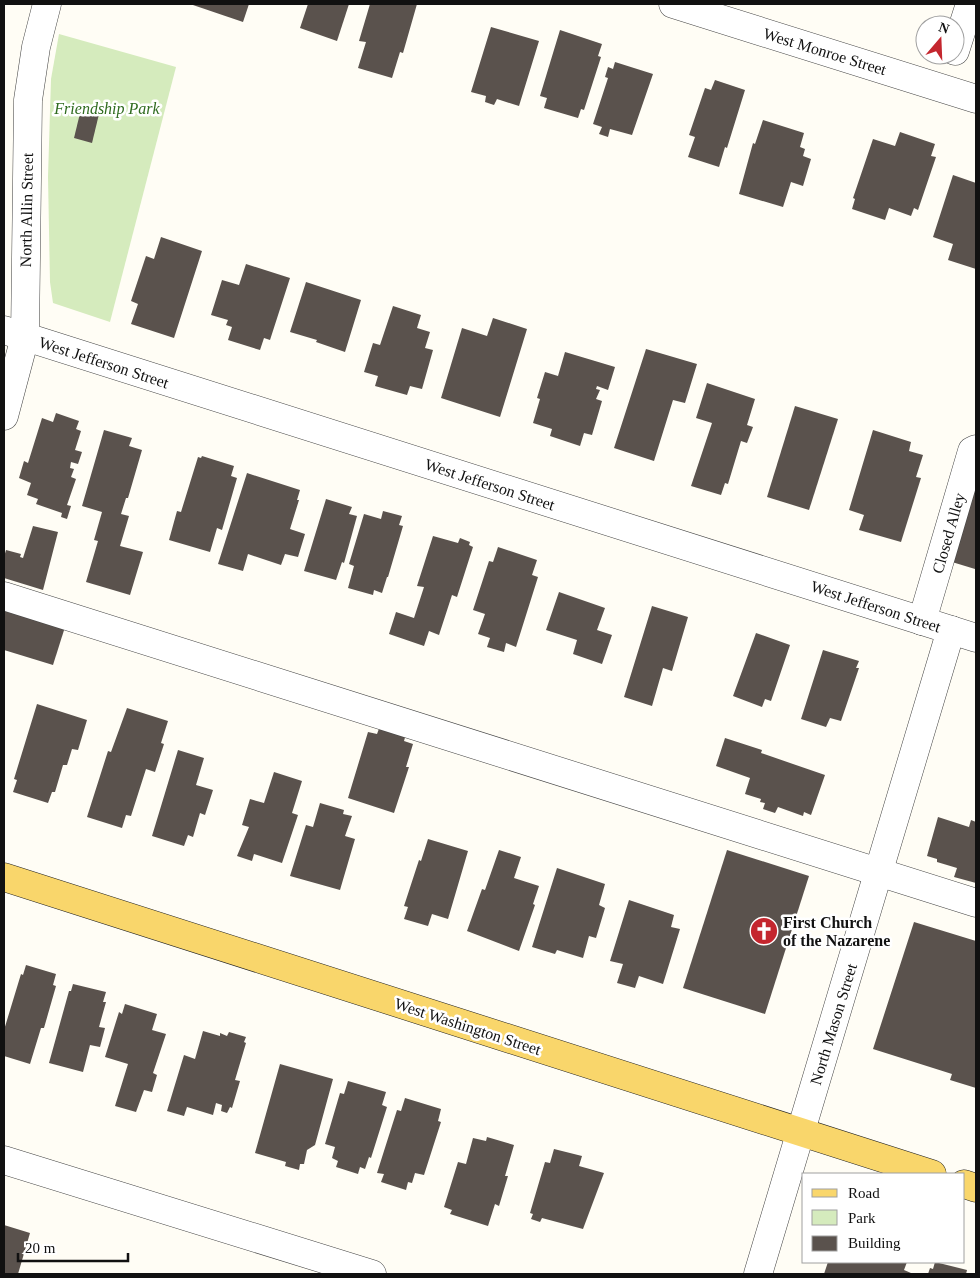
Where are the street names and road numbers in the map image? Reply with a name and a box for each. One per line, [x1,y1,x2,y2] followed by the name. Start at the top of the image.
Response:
[761,25,889,78] street label: West Monroe Street
[17,152,36,267] street label: North Allin Street
[37,333,171,392] street label: West Jefferson Street
[423,455,557,514] street label: West Jefferson Street
[929,491,969,576] street label: Closed Alley
[809,577,943,636] street label: West Jefferson Street
[807,961,860,1087] street label: North Mason Street
[392,995,544,1059] street label: West Washington Street

